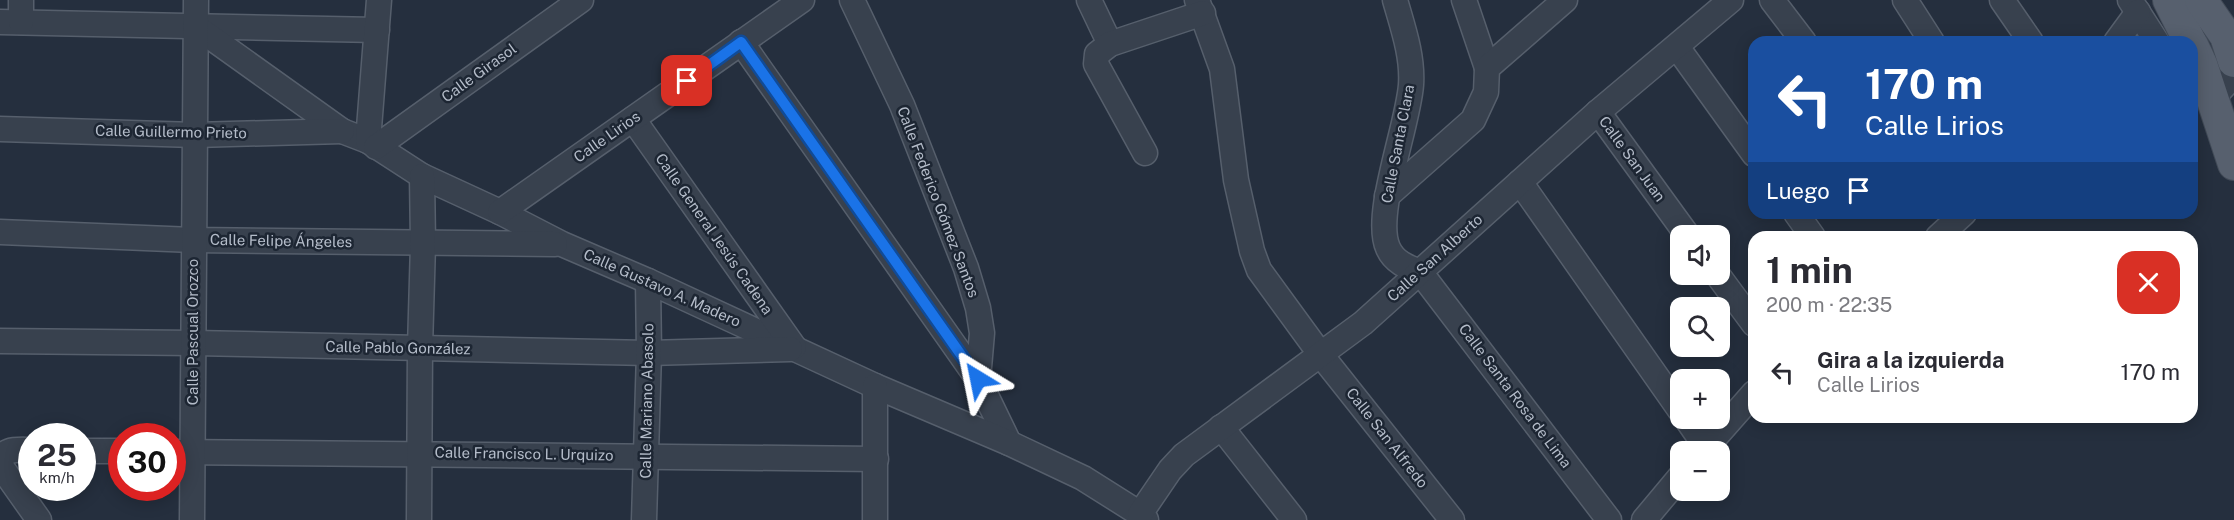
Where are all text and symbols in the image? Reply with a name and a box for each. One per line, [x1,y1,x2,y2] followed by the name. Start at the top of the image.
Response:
[438,40,519,105] street label: Calle Girasol
[661,55,712,106] pin
[1865,59,1983,108] text: 170 m
[1766,60,1844,138] icon: left
[670,64,703,97] icon: arrive
[1378,83,1417,205] street label: Calle Santa Clara
[894,104,983,300] street label: Calle Federico Gómez Santos
[570,108,643,166] street label: Calle Lirios
[1865,109,2004,141] text: Calle Lirios
[1596,113,1669,205] street label: Calle San Juan
[95,122,247,141] street label: Calle Guillermo Prieto
[652,150,777,317] street label: Calle General Jesús Cadena
[1842,174,1875,207] icon: arrive
[1766,178,1830,204] text: Luego
[1384,210,1486,305] street label: Calle San Alberto
[1670,225,1730,501] map controls
[1670,225,1730,285] button: sound
[210,231,352,250] street label: Calle Felipe Ángeles
[581,245,743,330] street label: Calle Gustavo A. Madero
[1766,249,1853,291] text: 1 min
[2117,251,2180,314] button: close
[184,259,201,405] street label: Calle Pascual Orozco
[1766,293,1892,317] text: 200 m · 22:35
[1670,297,1730,357] button: search
[1456,320,1575,471] street label: Calle Santa Rosa de Lima
[637,323,656,479] street label: Calle Mariano Abasolo
[325,338,471,357] street label: Calle Pablo González
[946,347,1010,411] position arrow
[1817,347,2004,373] text: Gira a la izquierda
[1766,356,1799,389] icon: left
[2120,359,2180,385] text: 170 m
[1670,369,1730,429] button: +
[1817,373,1920,397] text: Calle Lirios
[1343,384,1432,491] street label: Calle San Alfredo
[108,423,186,501] speed limit sign: 30
[37,437,77,473] text: 25
[1670,441,1730,501] button: −
[434,443,614,464] street label: Calle Francisco L. Urquizo
[39,469,75,486] text: km/h

